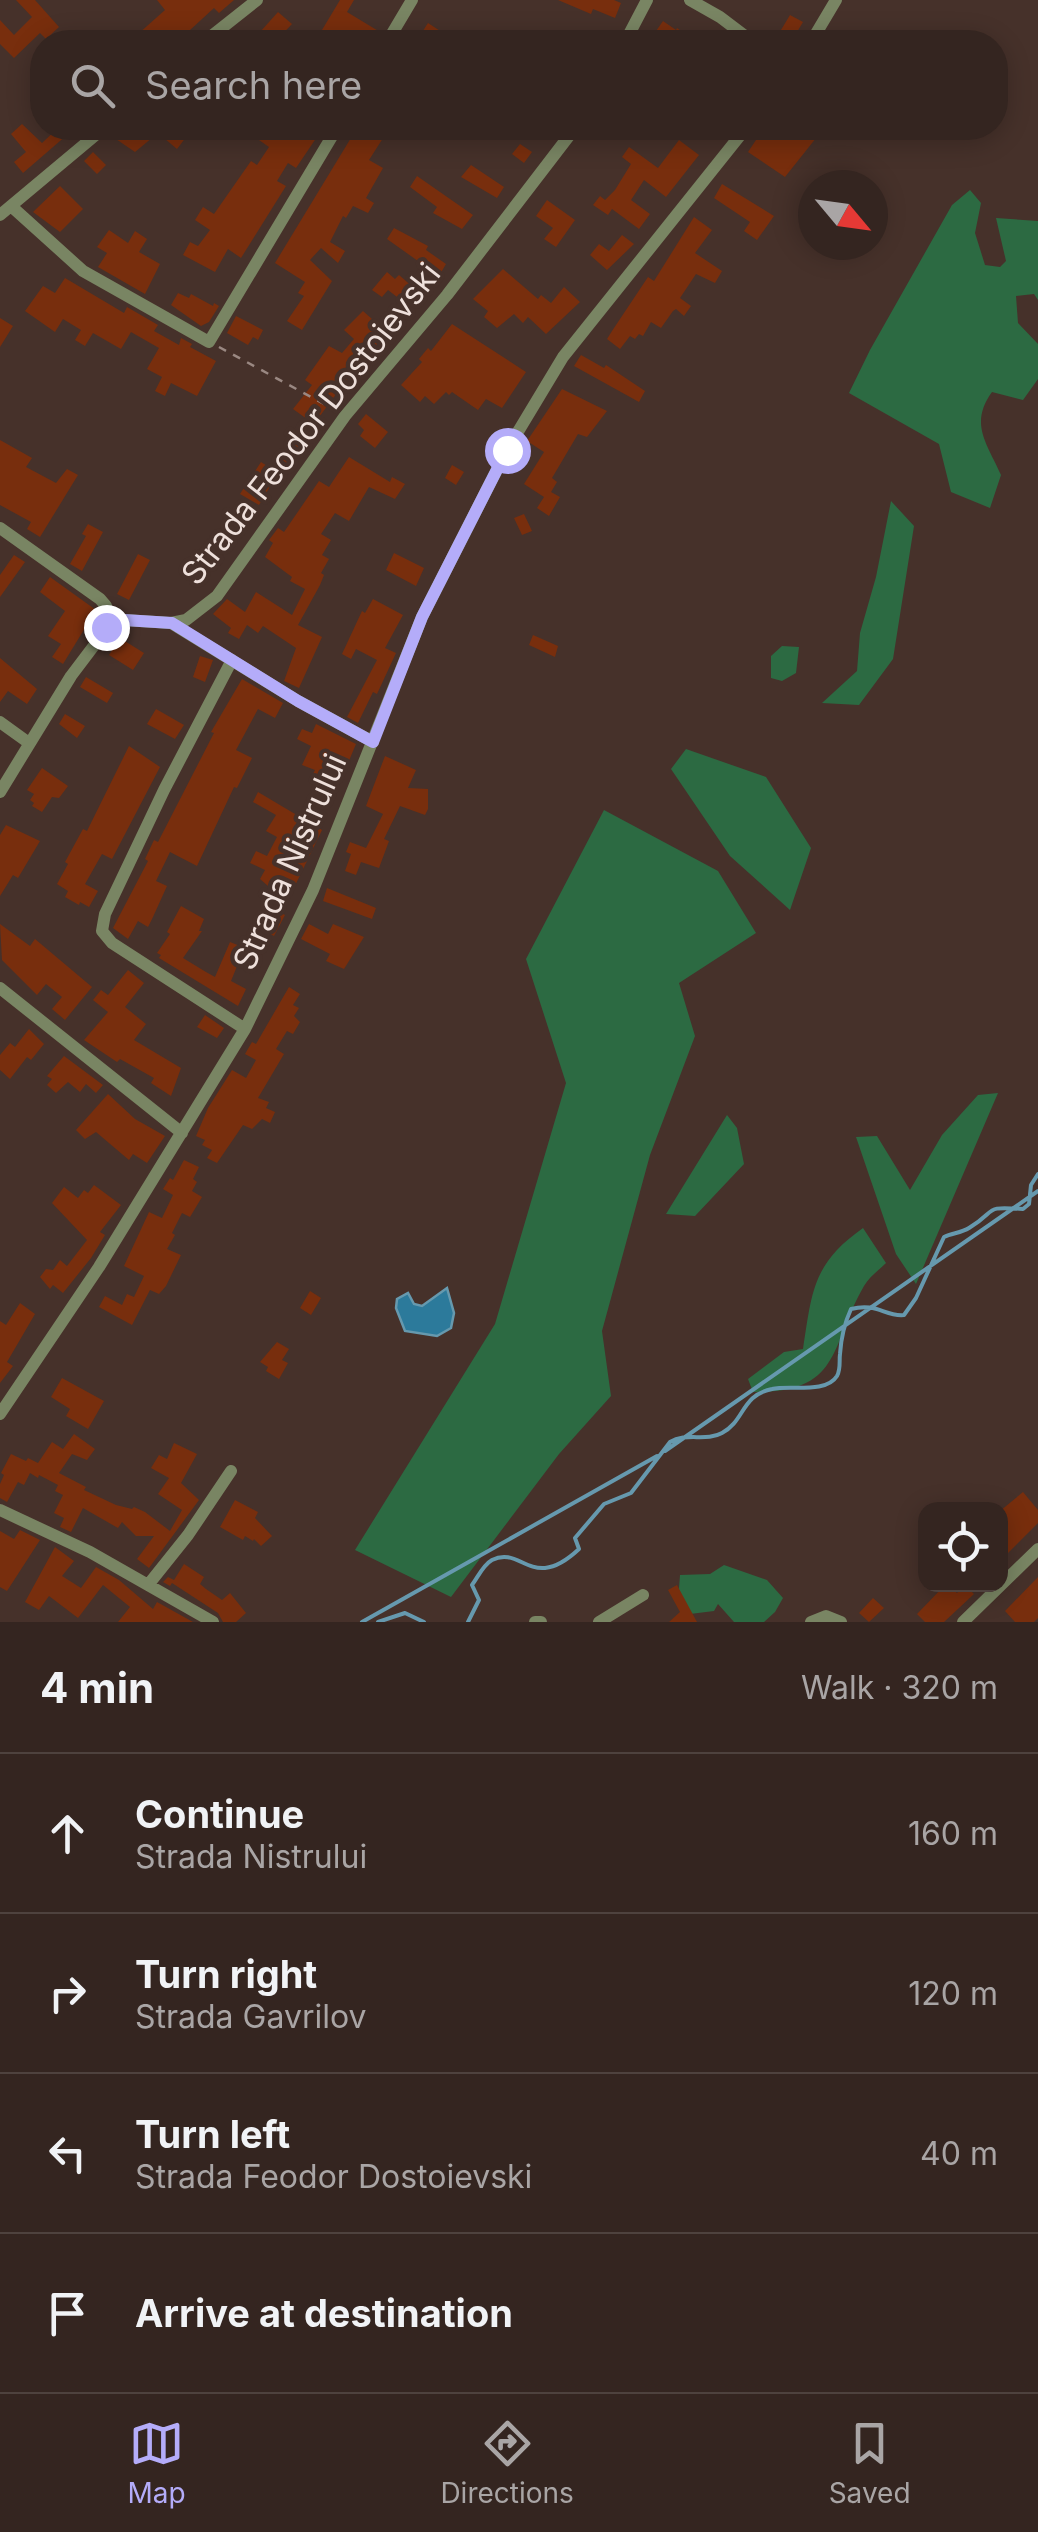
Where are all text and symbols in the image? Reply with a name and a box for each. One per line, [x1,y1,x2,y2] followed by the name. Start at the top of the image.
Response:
[30,30,1008,140] search box
[65,58,120,113] icon: search
[145,62,362,108] text: Search here
[798,170,888,260] north arrow
[173,255,448,592] street label: Strada Feodor Dostoievski
[485,428,531,474] route start
[84,605,130,651] route end
[225,748,355,976] street label: Strada Nistrului
[918,1502,1008,1592] map controls
[918,1502,1008,1592] button: locate
[40,1662,154,1713] text: 4 min
[801,1668,998,1707] text: Walk · 320 m
[135,1791,304,1837] text: Continue
[40,1806,95,1861] icon: ahead
[908,1814,998,1853] text: 160 m
[135,1837,367,1876] text: Strada Nistrului
[135,1951,317,1997] text: Turn right
[40,1966,95,2021] icon: right
[908,1974,998,2013] text: 120 m
[135,1997,367,2036] text: Strada Gavrilov
[135,2111,290,2157] text: Turn left
[40,2126,95,2181] icon: left
[920,2134,998,2173] text: 40 m
[135,2157,532,2196] text: Strada Feodor Dostoievski
[40,2286,95,2341] icon: arrive
[135,2290,513,2336] text: Arrive at destination
[127,2416,186,2510] tab: Map
[440,2416,574,2510] tab: Directions
[829,2416,911,2510] tab: Saved

